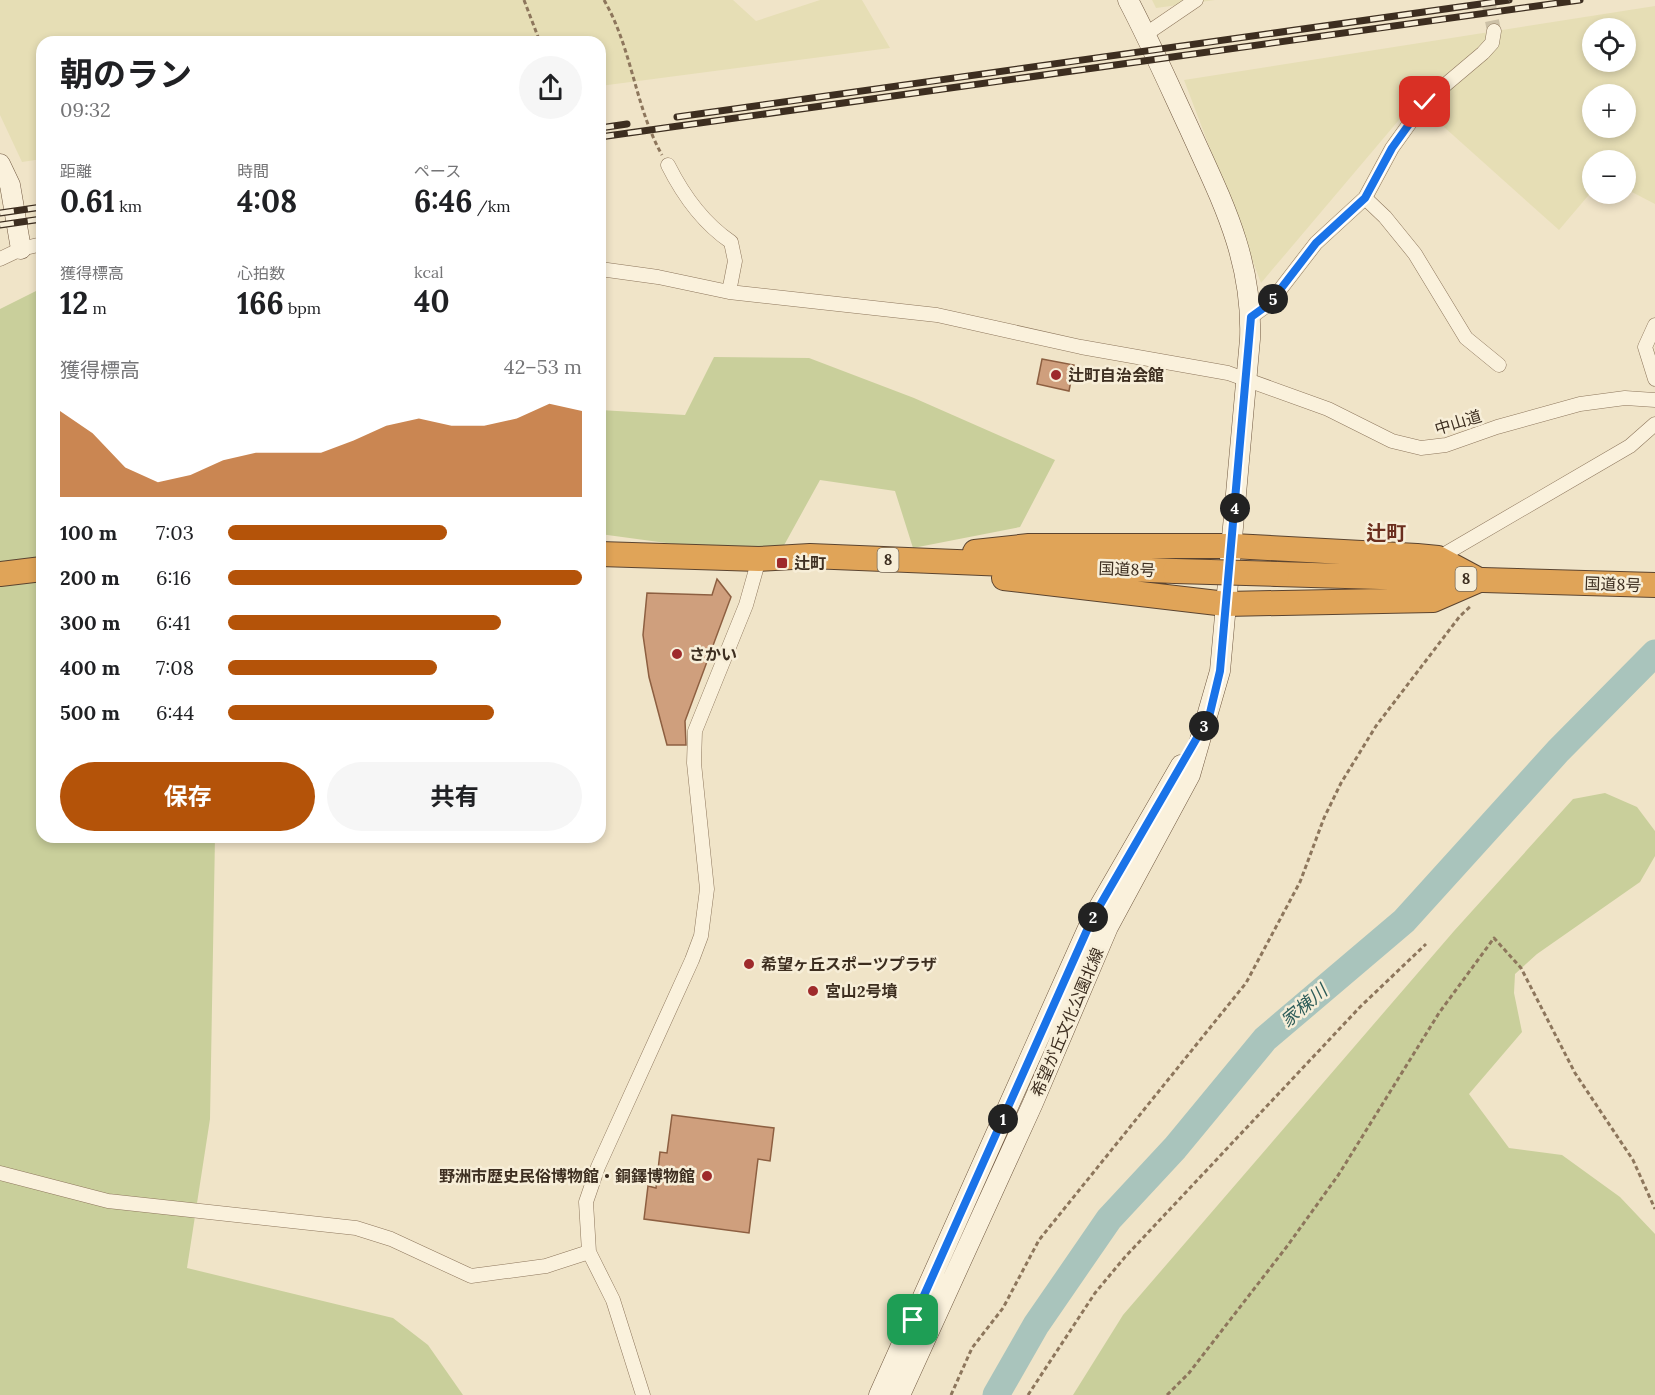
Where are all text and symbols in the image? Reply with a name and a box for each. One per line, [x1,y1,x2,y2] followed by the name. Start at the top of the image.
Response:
[1582,18,1636,204] map controls
[1582,18,1636,72] button: locate
[60,53,192,95] text: 朝のラン
[519,56,582,119] button: share
[1399,76,1450,127] pin
[1582,84,1636,138] button: +
[1408,85,1441,118] icon: check
[60,97,111,122] text: 09:32
[1582,150,1636,204] button: −
[60,161,92,181] text: 距離
[237,161,269,181] text: 時間
[414,161,461,181] text: ペース
[60,182,115,220] text: 0.61
[237,182,297,220] text: 4:08
[414,182,472,220] text: 6:46
[115,196,142,216] text: km
[472,196,511,216] text: /km
[414,262,444,282] text: kcal
[60,263,124,283] text: 獲得標高
[237,263,285,283] text: 心拍数
[414,282,450,320] text: 40
[60,284,88,322] text: 12
[237,284,284,322] text: 166
[1258,284,1288,314] pin: 5
[1269,289,1277,309] text: 5
[88,298,107,318] text: m
[284,298,321,318] text: bpm
[504,354,582,379] text: 42–53 m
[60,357,140,382] text: 獲得標高
[1068,365,1164,385] place label: 辻町自治会館
[1049,368,1063,382] marker: 辻町自治会館
[1432,405,1484,439] street label: 中山道
[1220,493,1250,523] pin: 4
[1231,498,1239,518] text: 4
[60,520,117,545] text: 100 m
[156,520,194,545] text: 7:03
[1366,520,1406,545] district label: 辻町
[878,548,898,572] road number: 8
[794,553,826,573] place label: 辻町
[775,556,789,570] marker: 辻町
[1098,558,1156,580] street label: 国道8号
[60,565,120,590] text: 200 m
[156,565,191,590] text: 6:16
[1456,567,1476,591] road number: 8
[1584,573,1642,595] street label: 国道8号
[60,610,120,635] text: 300 m
[156,610,191,635] text: 6:41
[689,644,737,664] place label: さかい
[670,647,684,661] marker: さかい
[60,655,120,680] text: 400 m
[156,655,194,680] text: 7:08
[60,700,120,725] text: 500 m
[156,700,194,725] text: 6:44
[1189,711,1219,741] pin: 3
[1200,716,1208,736] text: 3
[60,762,315,831] button: 保存
[327,762,582,831] button: 共有
[1078,902,1108,932] pin: 2
[1089,907,1097,927] text: 2
[1027,944,1107,1100] street label: 希望が丘文化公園北線
[761,954,937,974] place label: 希望ヶ丘スポーツプラザ
[742,957,756,971] marker: 希望ヶ丘スポーツプラザ
[1276,978,1333,1032] water label: 家棟川
[825,981,898,1001] place label: 宮山2号墳
[806,984,820,998] marker: 宮山2号墳
[988,1104,1018,1134] pin: 1
[1000,1109,1006,1129] text: 1
[439,1166,695,1186] place label: 野洲市歴史民俗博物館・銅鐸博物館
[700,1169,714,1183] marker: 野洲市歴史民俗博物館・銅鐸博物館
[887,1294,938,1345] pin
[896,1303,929,1336] icon: arrive

